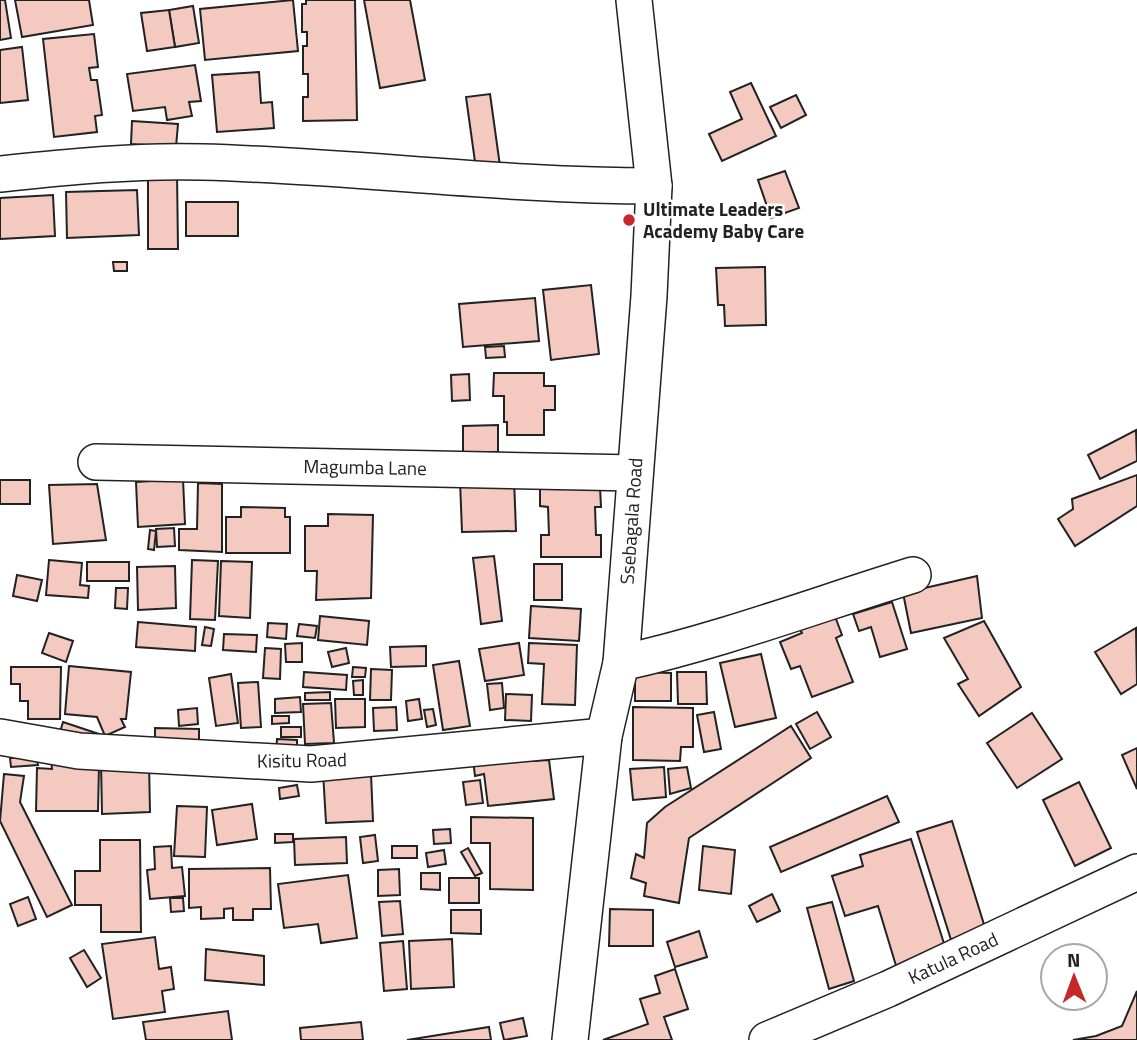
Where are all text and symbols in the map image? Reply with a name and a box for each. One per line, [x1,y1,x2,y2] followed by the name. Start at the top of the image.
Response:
[643,194,804,245] place label: Ultimate Leaders Academy Baby Care
[621,212,637,228] marker: Ultimate Leaders Academy Baby Care
[303,451,427,482] street label: Magumba Lane
[612,457,649,585] street label: Ssebagala Road
[257,744,347,775] street label: Kisitu Road
[903,924,1003,991] street label: Katula Road
[1039,942,1109,1012] north arrow
[1067,945,1081,974] text: N

